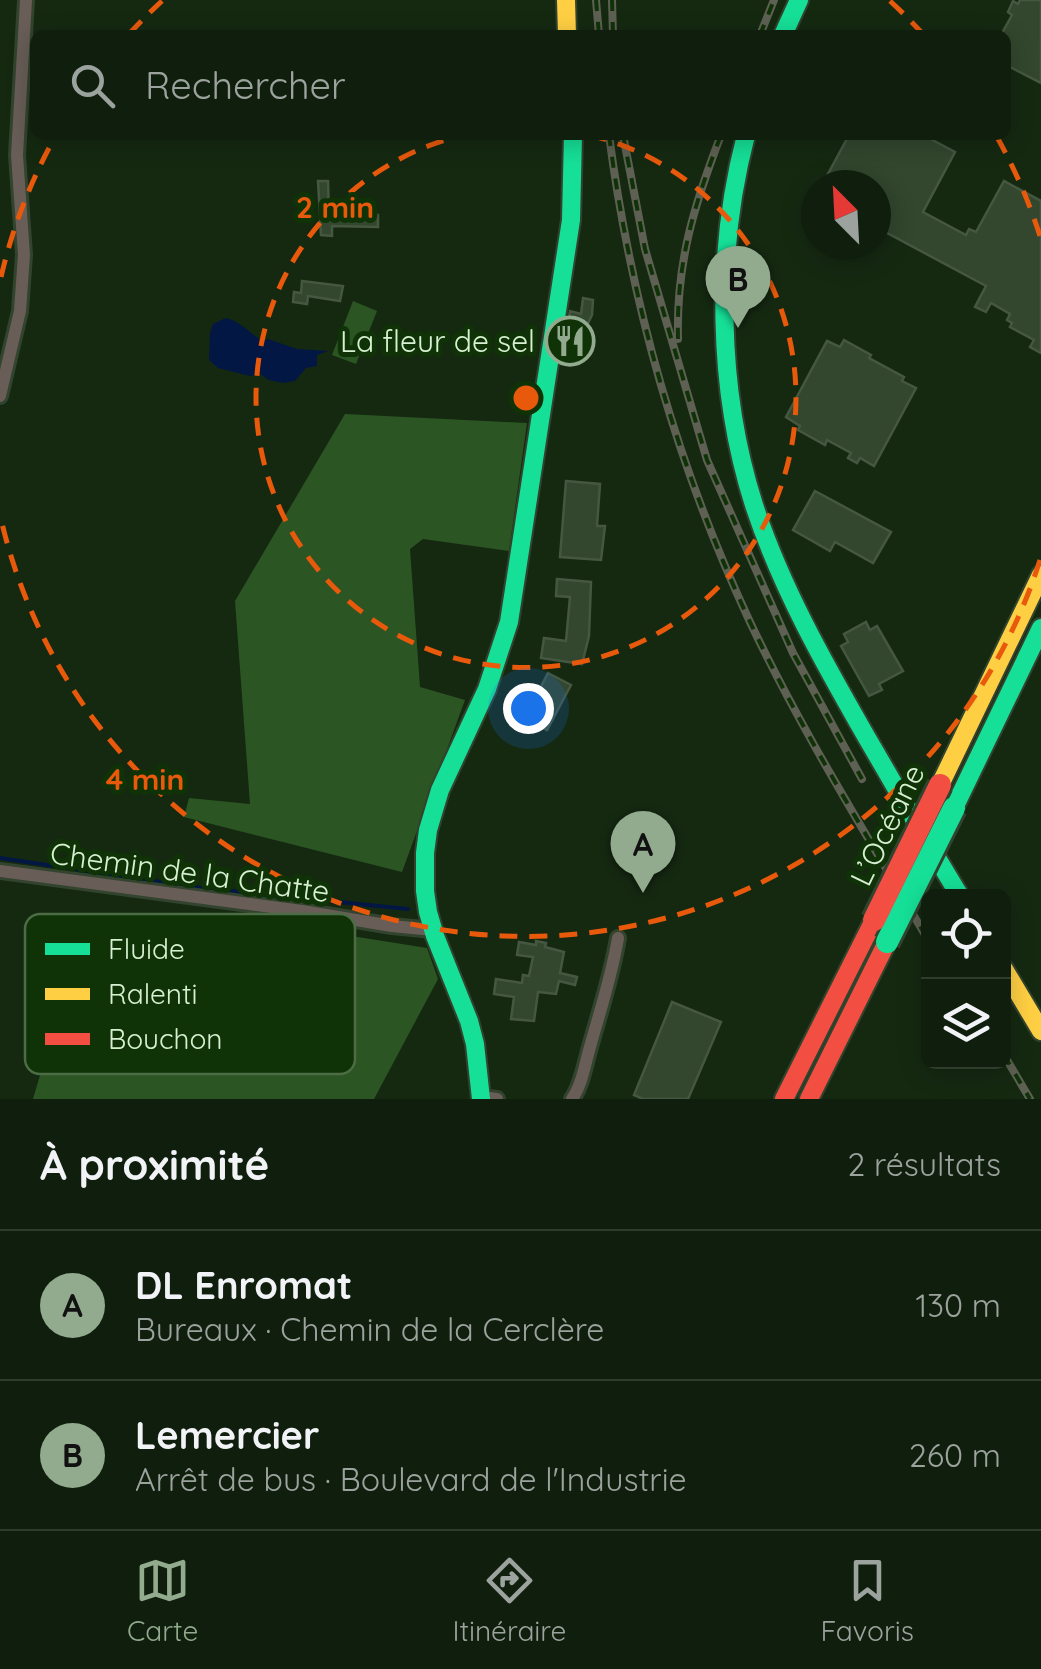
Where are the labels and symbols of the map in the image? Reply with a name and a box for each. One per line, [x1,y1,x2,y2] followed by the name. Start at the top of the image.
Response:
[801,170,891,260] north arrow
[296,188,374,226] text: 2 min
[706,245,770,328] pin: B
[544,315,596,367] restaurant icon: La fleur de sel
[340,322,535,360] place label: La fleur de sel
[508,380,544,416] centre of rings
[503,683,554,734] your location
[841,758,933,892] street label: L’Océane
[106,760,184,798] text: 4 min
[610,810,676,893] pin: A
[48,834,332,910] street label: Chemin de la Chatte
[25,914,355,1074] legend
[108,931,185,966] text: Fluide
[108,976,198,1011] text: Ralenti
[108,1021,223,1056] text: Bouchon

